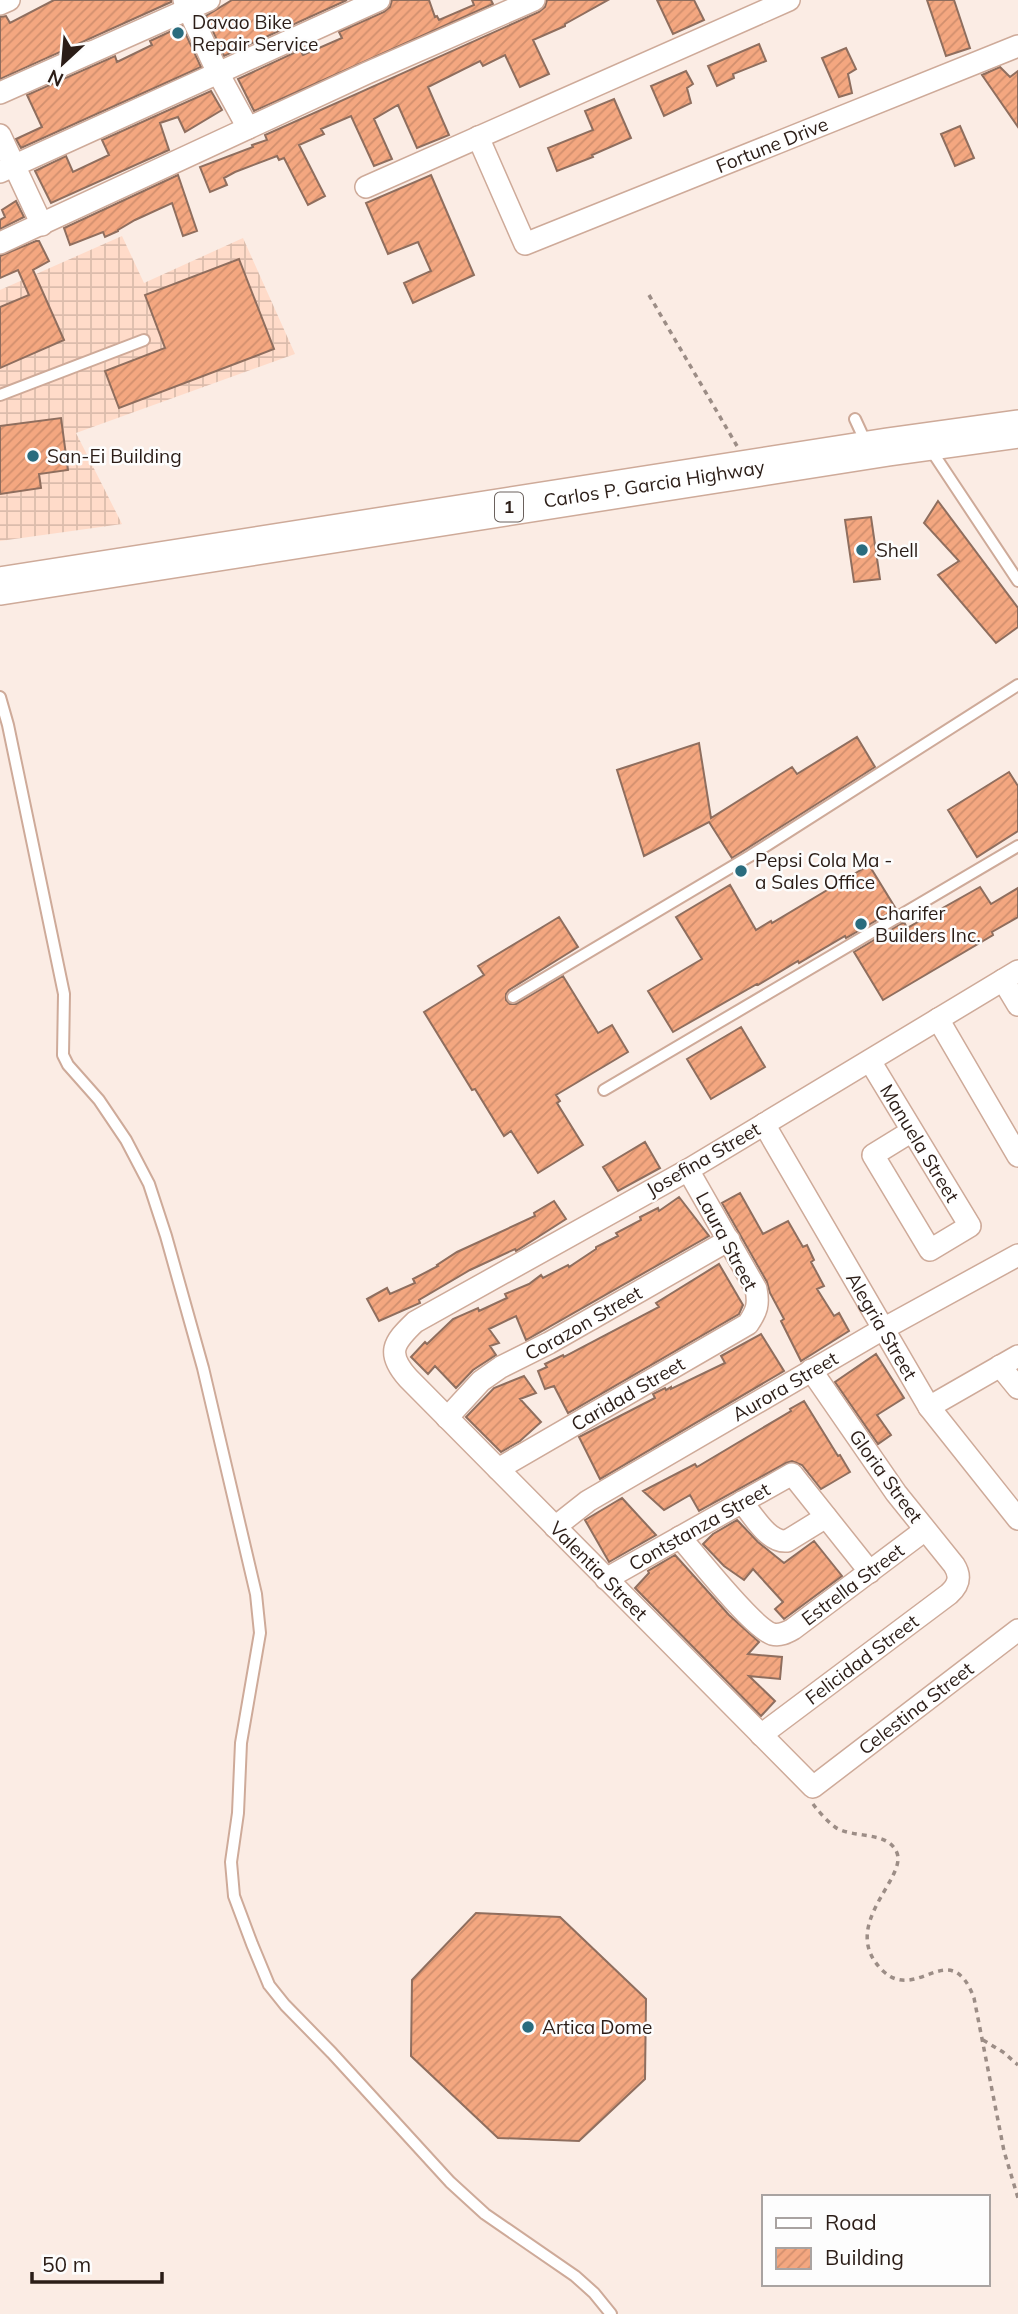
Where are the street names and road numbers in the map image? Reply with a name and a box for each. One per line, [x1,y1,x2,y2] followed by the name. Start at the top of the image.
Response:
[712,112,831,178] street label: Fortune Drive
[542,455,766,513] street label: Carlos P. Garcia Highway
[495,492,523,522] road number: 1
[875,1080,965,1207] street label: Manuela Street
[642,1116,765,1201] street label: Josefina Street
[691,1188,763,1295] street label: Laura Street
[841,1268,923,1385] street label: Alegria Street
[521,1280,646,1365] street label: Corazon Street
[728,1346,842,1426] street label: Aurora Street
[567,1351,689,1436] street label: Caridad Street
[844,1425,928,1528] street label: Gloria Street
[624,1477,774,1576] street label: Contstanza Street
[545,1516,653,1626] street label: Valentia Street
[797,1538,909,1631] street label: Estrella Street
[800,1609,923,1710] street label: Felicidad Street
[854,1656,978,1760] street label: Celestina Street

